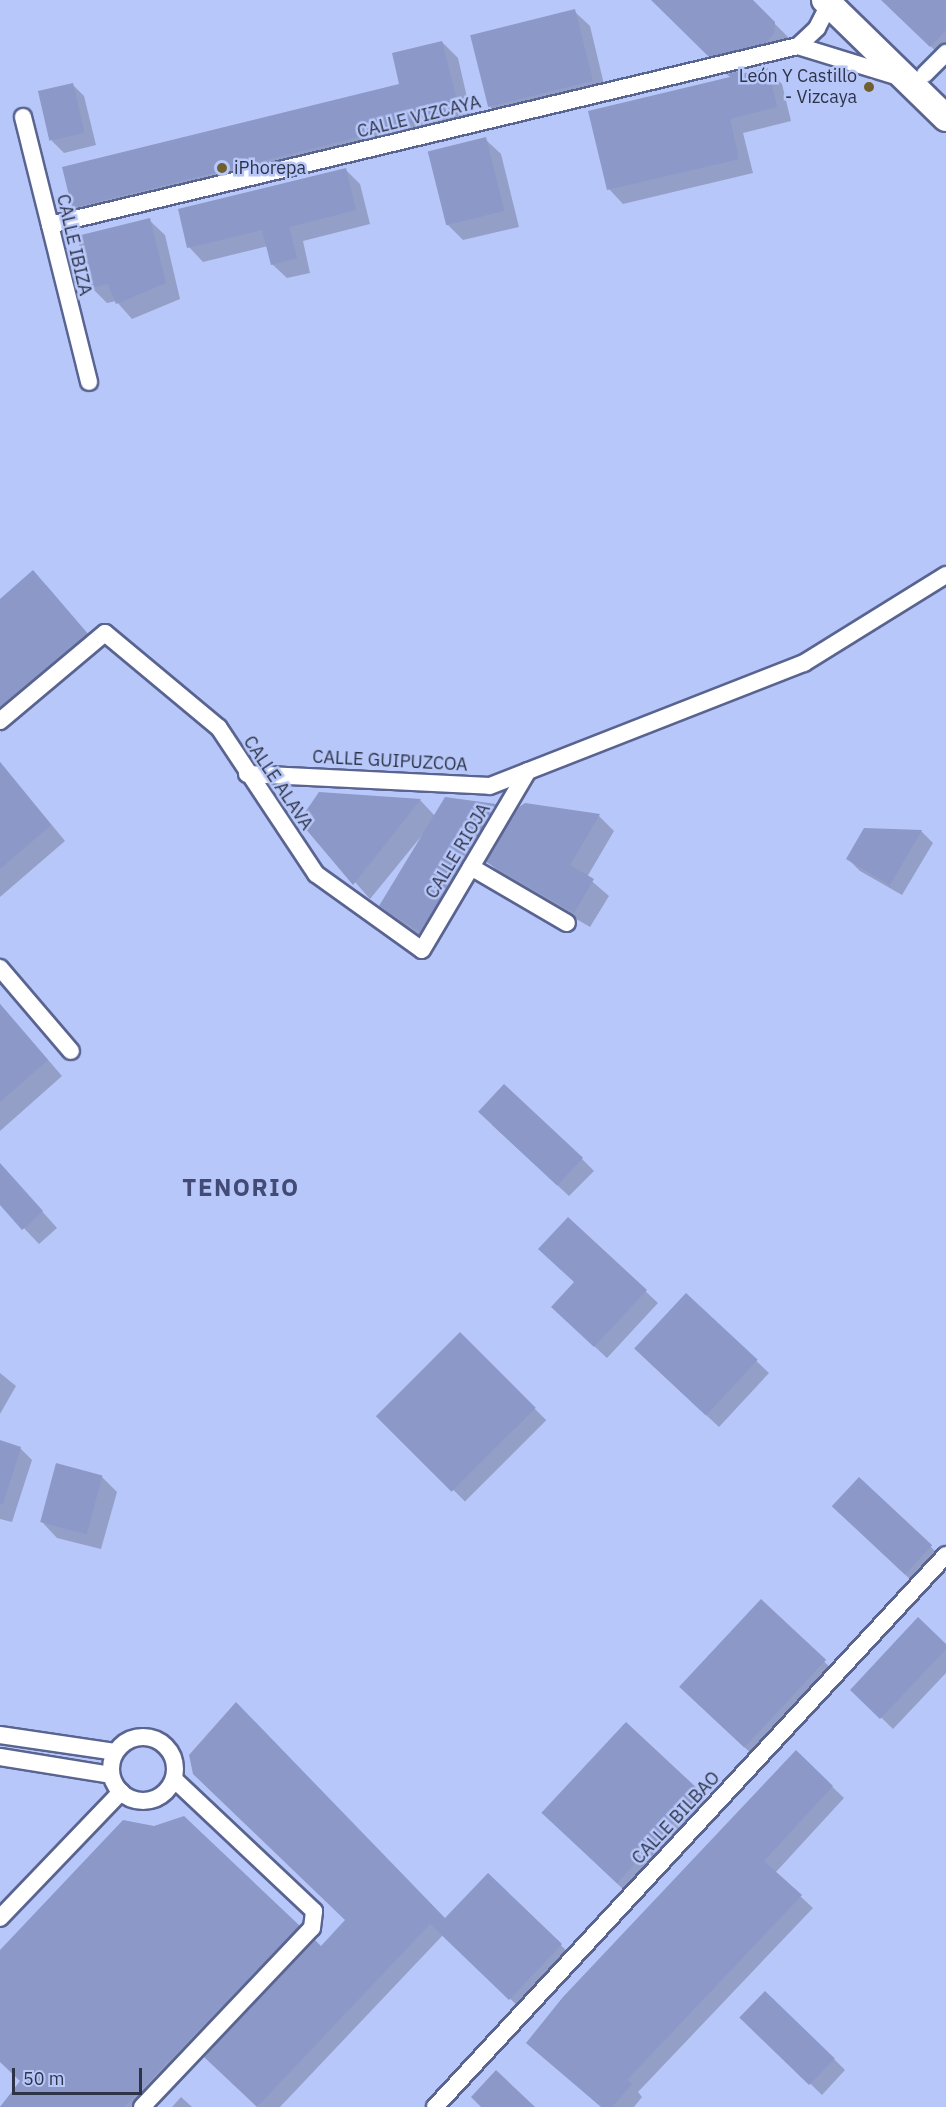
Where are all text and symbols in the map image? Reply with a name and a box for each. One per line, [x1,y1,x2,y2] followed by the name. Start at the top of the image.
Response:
[739,66,857,109] place label: León Y Castillo - Vizcaya
[862,80,876,94] marker: León Y Castillo - Vizcaya
[355,91,483,143] street label: CALLE VIZCAYA
[234,157,306,179] place label: iPhorepa
[215,161,229,175] marker: iPhorepa
[52,192,96,298] street label: CALLE IBIZA
[239,732,317,834] street label: CALLE ALAVA
[312,746,468,776] street label: CALLE GUIPUZCOA
[421,799,495,903] street label: CALLE RIOJA
[182,1174,300,1202] district label: TENORIO
[628,1767,724,1869] street label: CALLE BILBAO
[15,2056,146,2094] scale bar
[23,2067,65,2090] text: 50 m

